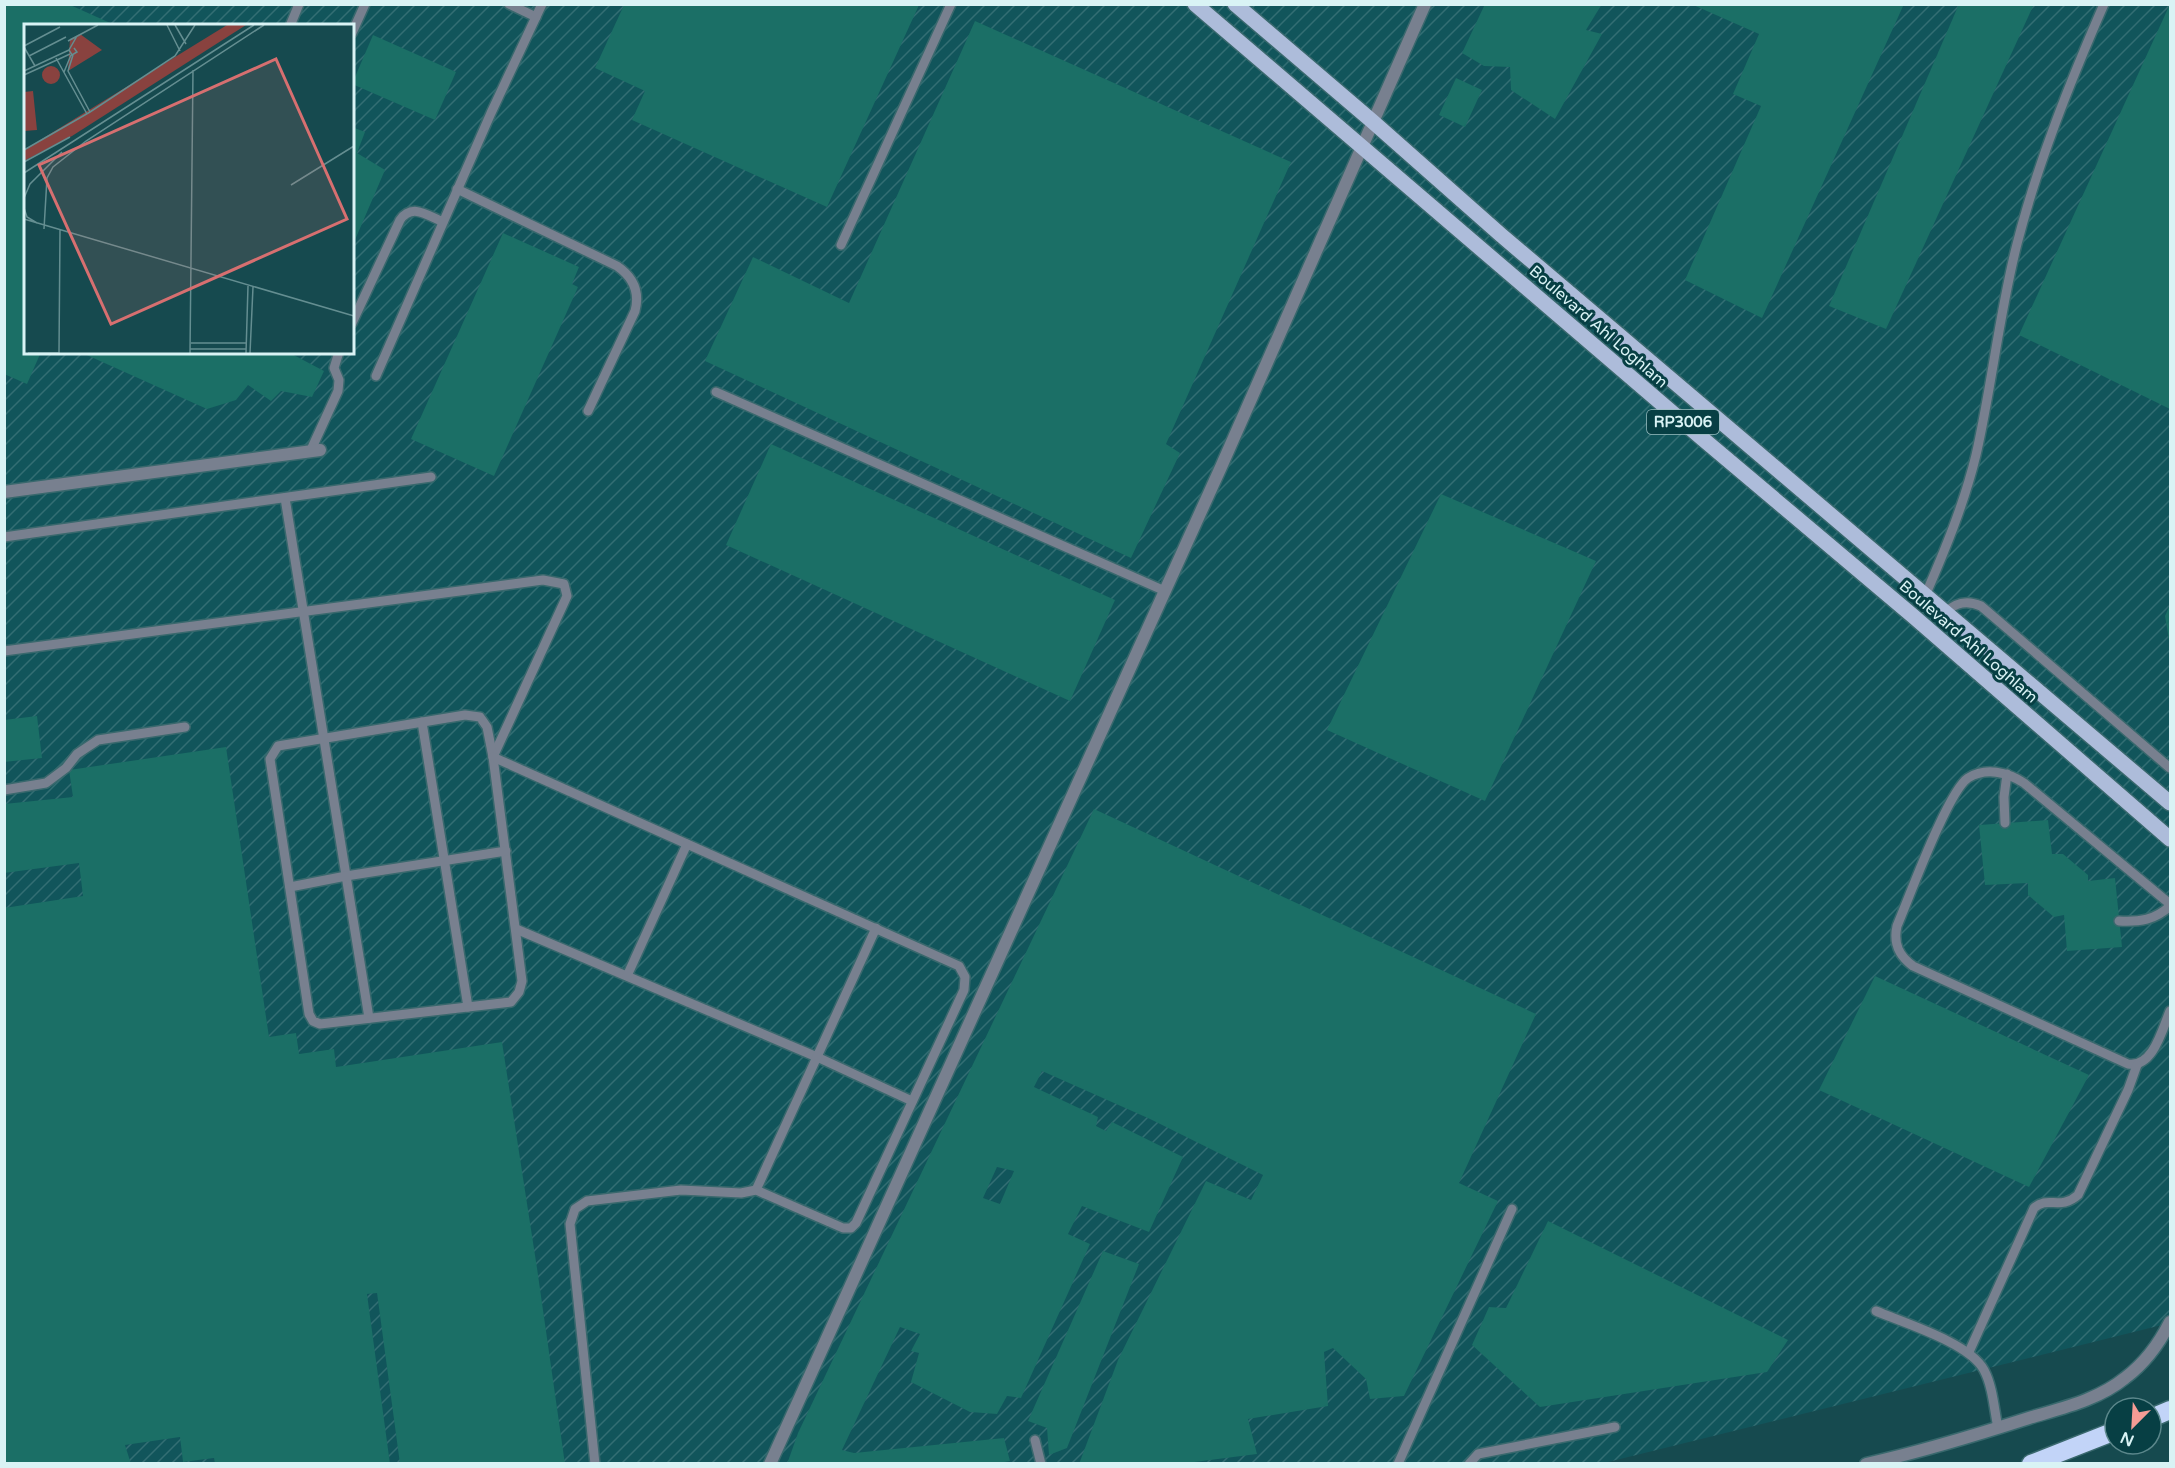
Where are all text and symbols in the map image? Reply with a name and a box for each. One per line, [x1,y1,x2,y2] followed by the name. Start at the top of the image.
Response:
[24,24,354,354] inset map
[1525,261,1672,392] street label: Boulevard Ahl Loghlam
[1647,410,1719,434] road number: RP3006
[1895,576,2042,707] street label: Boulevard Ahl Loghlam
[2103,1396,2163,1456] north arrow
[2117,1427,2137,1451] text: N

